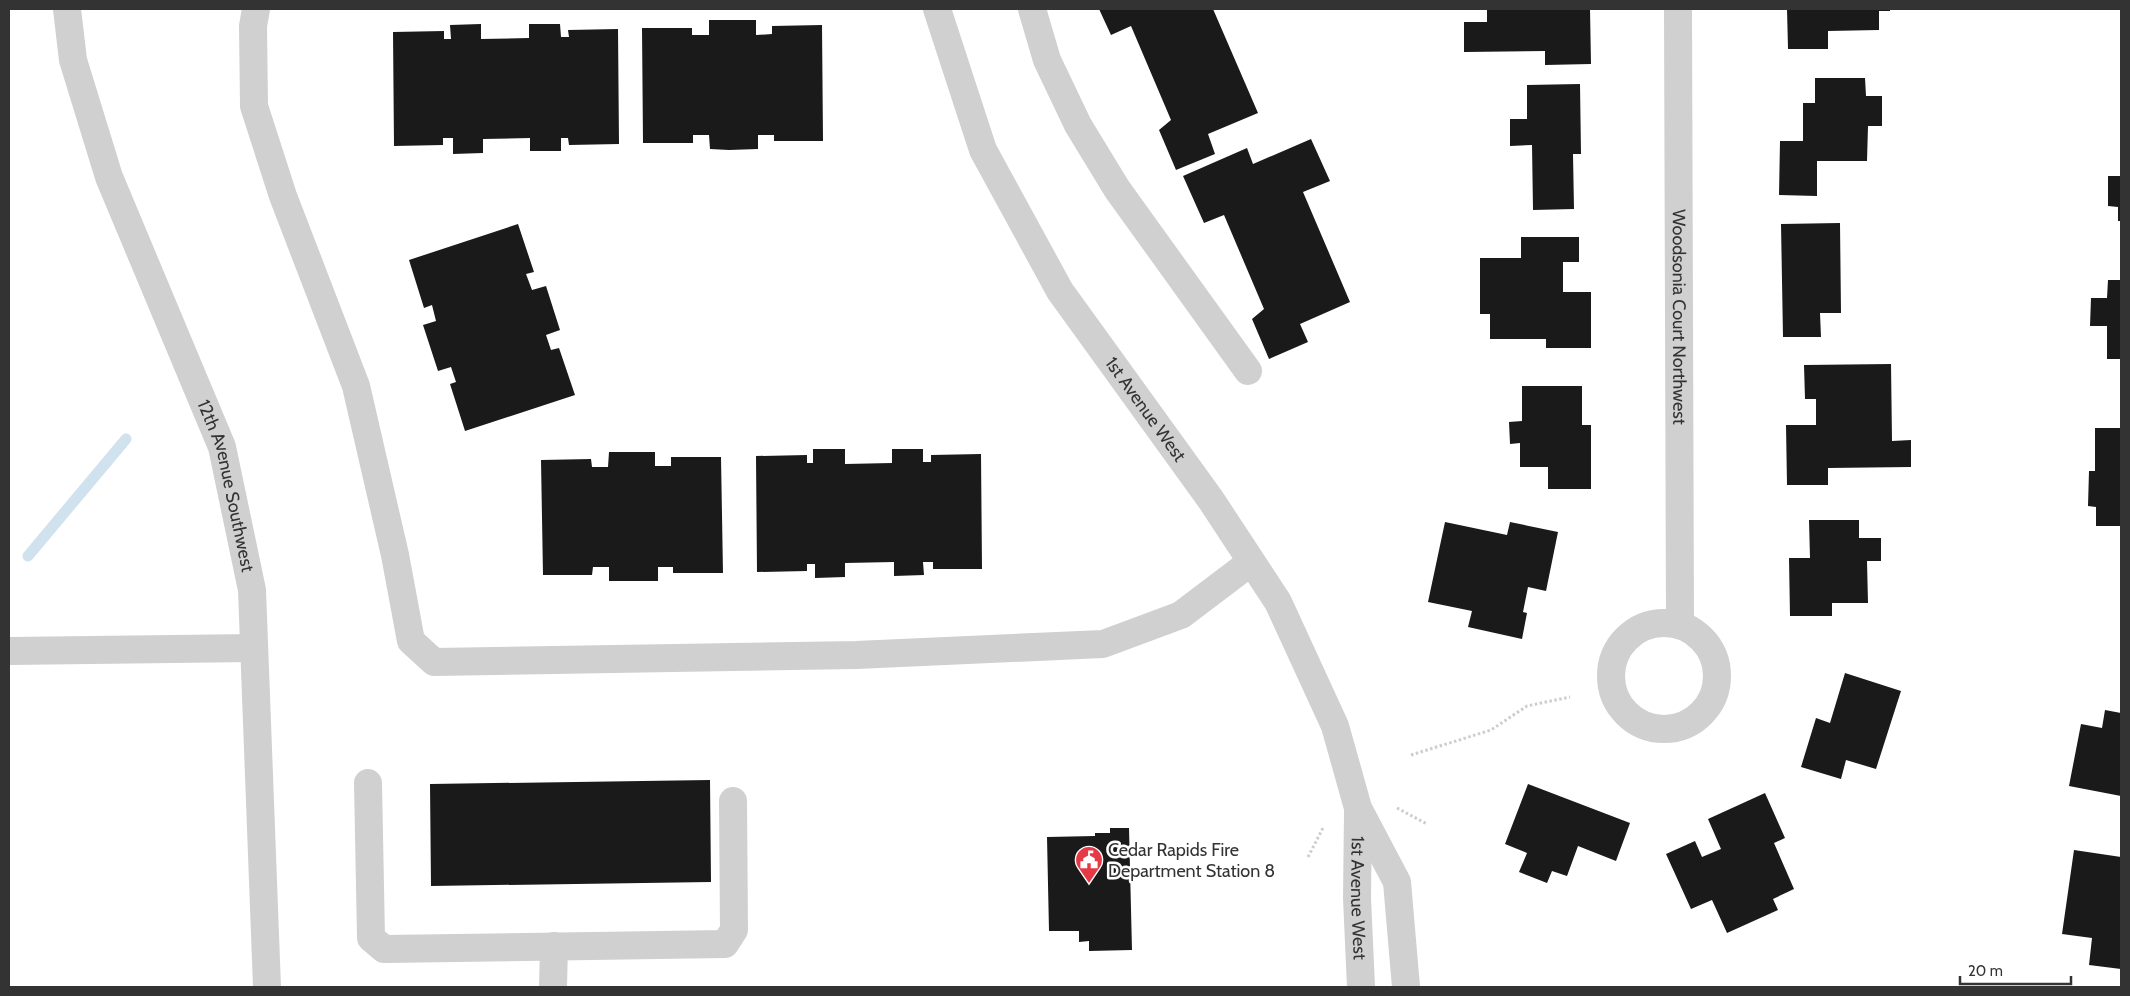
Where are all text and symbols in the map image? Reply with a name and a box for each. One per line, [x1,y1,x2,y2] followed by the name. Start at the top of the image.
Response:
[1668,209,1690,425] street label: Woodsonia Court Northwest
[1100,353,1191,466] street label: 1st Avenue West
[192,396,259,574] street label: 12th Avenue Southwest
[1346,836,1371,960] street label: 1st Avenue West
[1108,839,1275,882] place label: Cedar Rapids Fire Department Station 8
[1074,845,1104,884] public building icon: Cedar Rapids Fire Department Station 8
[1960,954,2071,986] scale bar
[1968,962,2003,980] text: 20 m

